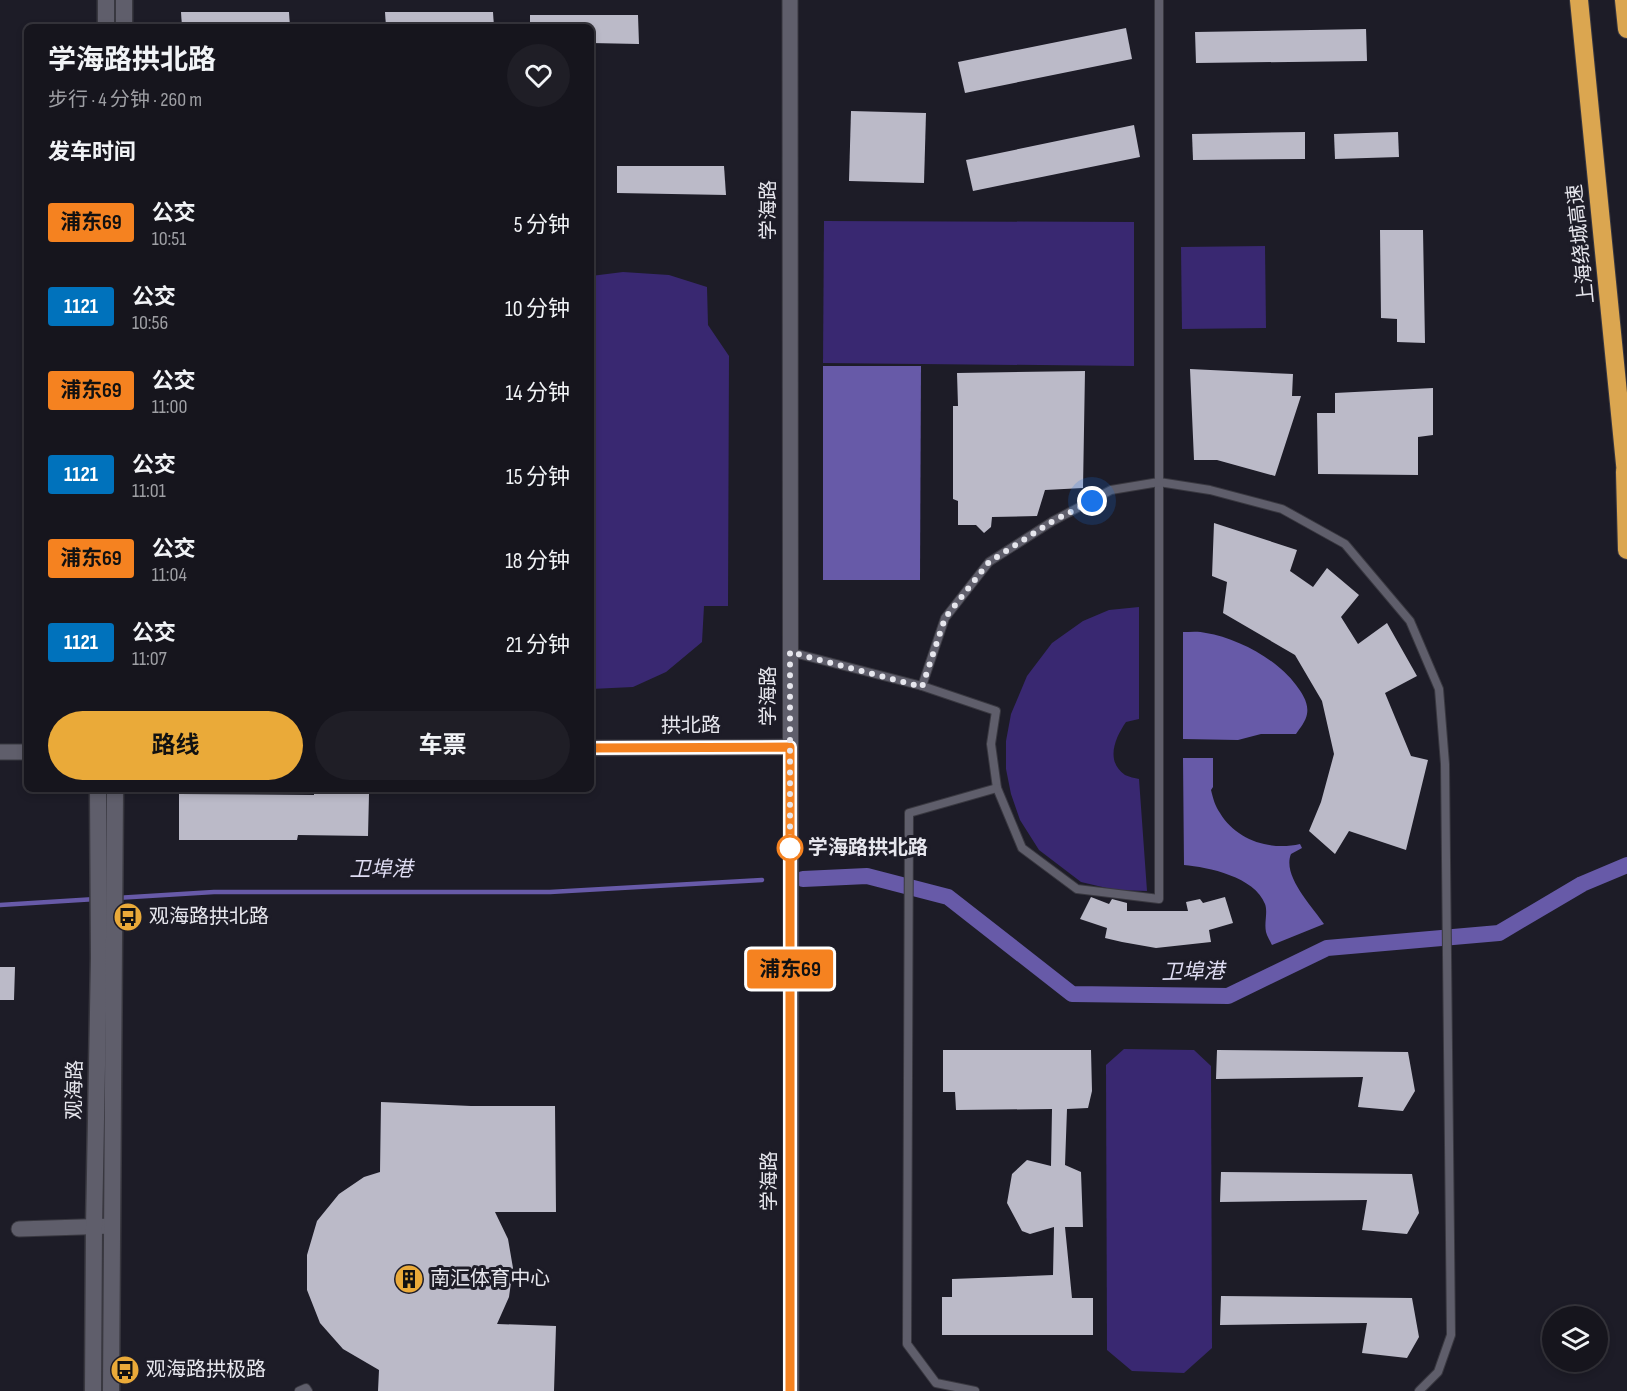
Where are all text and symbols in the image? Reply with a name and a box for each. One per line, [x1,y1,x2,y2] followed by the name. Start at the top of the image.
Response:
[48,44,216,77] text: 学海路拱北路
[507,44,570,107] button: heart
[48,88,202,112] text: 步行 · 4 分钟 · 260 m
[48,139,136,166] text: 发车时间
[757,180,781,240] street label: 学海路
[1563,183,1599,305] street label: 上海绕城高速
[152,200,196,227] text: 公交
[60,210,122,235] text: 浦东69
[514,212,570,239] text: 5 分钟
[152,227,186,251] text: 10:51
[132,284,176,311] text: 公交
[64,294,98,319] text: 1121
[505,296,570,323] text: 10 分钟
[132,311,168,335] text: 10:56
[152,368,196,395] text: 公交
[60,378,122,403] text: 浦东69
[506,380,570,407] text: 14 分钟
[152,395,187,419] text: 11:00
[132,452,176,479] text: 公交
[64,462,98,487] text: 1121
[506,464,570,491] text: 15 分钟
[132,479,166,503] text: 11:01
[1077,486,1107,516] your location
[152,536,196,563] text: 公交
[60,546,122,571] text: 浦东69
[505,548,570,575] text: 18 分钟
[152,563,187,587] text: 11:04
[132,620,176,647] text: 公交
[64,630,98,655] text: 1121
[506,632,570,659] text: 21 分钟
[132,647,167,671] text: 11:07
[757,666,781,726] street label: 学海路
[48,711,303,780] button: 路线
[315,711,570,780] button: 车票
[661,714,721,738] street label: 拱北路
[777,835,803,861] marker: 学海路拱北路
[808,836,928,860] place label: 学海路拱北路
[350,857,415,882] water label: 卫埠港
[112,901,144,933] bus stop icon: 观海路拱北路
[149,905,269,929] place label: 观海路拱北路
[748,950,832,988] line badge: 浦东69
[759,957,821,982] text: 浦东69
[1161,959,1228,985] water label: 卫埠港
[62,1060,88,1120] street label: 观海路
[758,1151,782,1211] street label: 学海路
[393,1263,425,1295] building icon: 南汇体育中心
[430,1267,550,1291] place label: 南汇体育中心
[1542,1306,1608,1372] map controls
[1542,1306,1608,1372] button: layers
[109,1354,141,1386] bus stop icon: 观海路拱极路
[146,1358,266,1382] place label: 观海路拱极路

